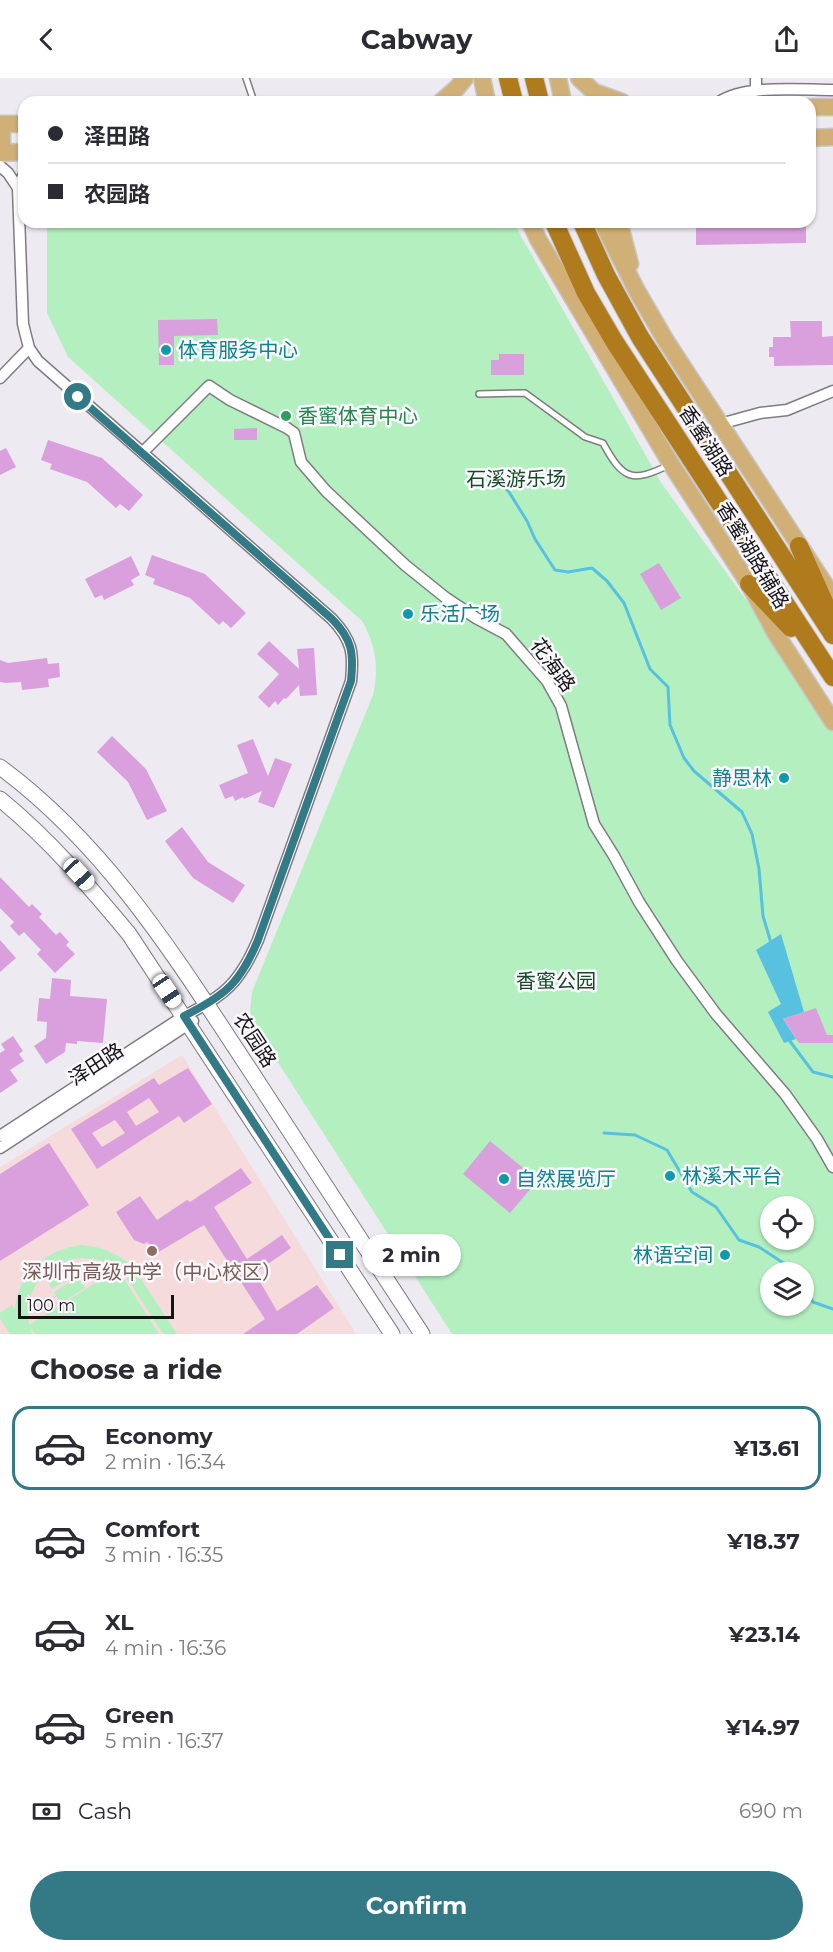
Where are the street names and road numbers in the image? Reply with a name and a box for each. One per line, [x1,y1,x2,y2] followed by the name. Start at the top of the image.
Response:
[674,401,738,481] street label: 香蜜湖路
[712,497,794,613] street label: 香蜜湖路辅路
[526,634,580,696] street label: 花海路
[229,1008,281,1072] street label: 农园路
[64,1038,128,1090] street label: 泽田路

